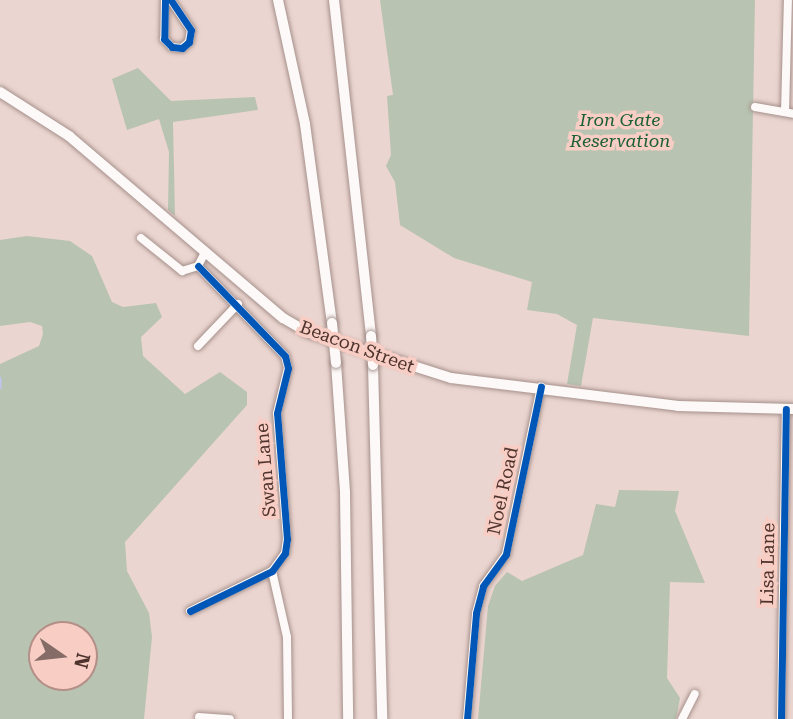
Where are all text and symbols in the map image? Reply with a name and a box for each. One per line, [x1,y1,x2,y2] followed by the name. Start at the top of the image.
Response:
[570,110,670,152] park label: Iron Gate Reservation
[297,316,417,378] street label: Beacon Street
[251,422,281,518] street label: Swan Lane
[483,445,523,537] street label: Noel Road
[756,523,780,605] street label: Lisa Lane
[28,621,98,691] north arrow
[69,651,95,671] text: N

